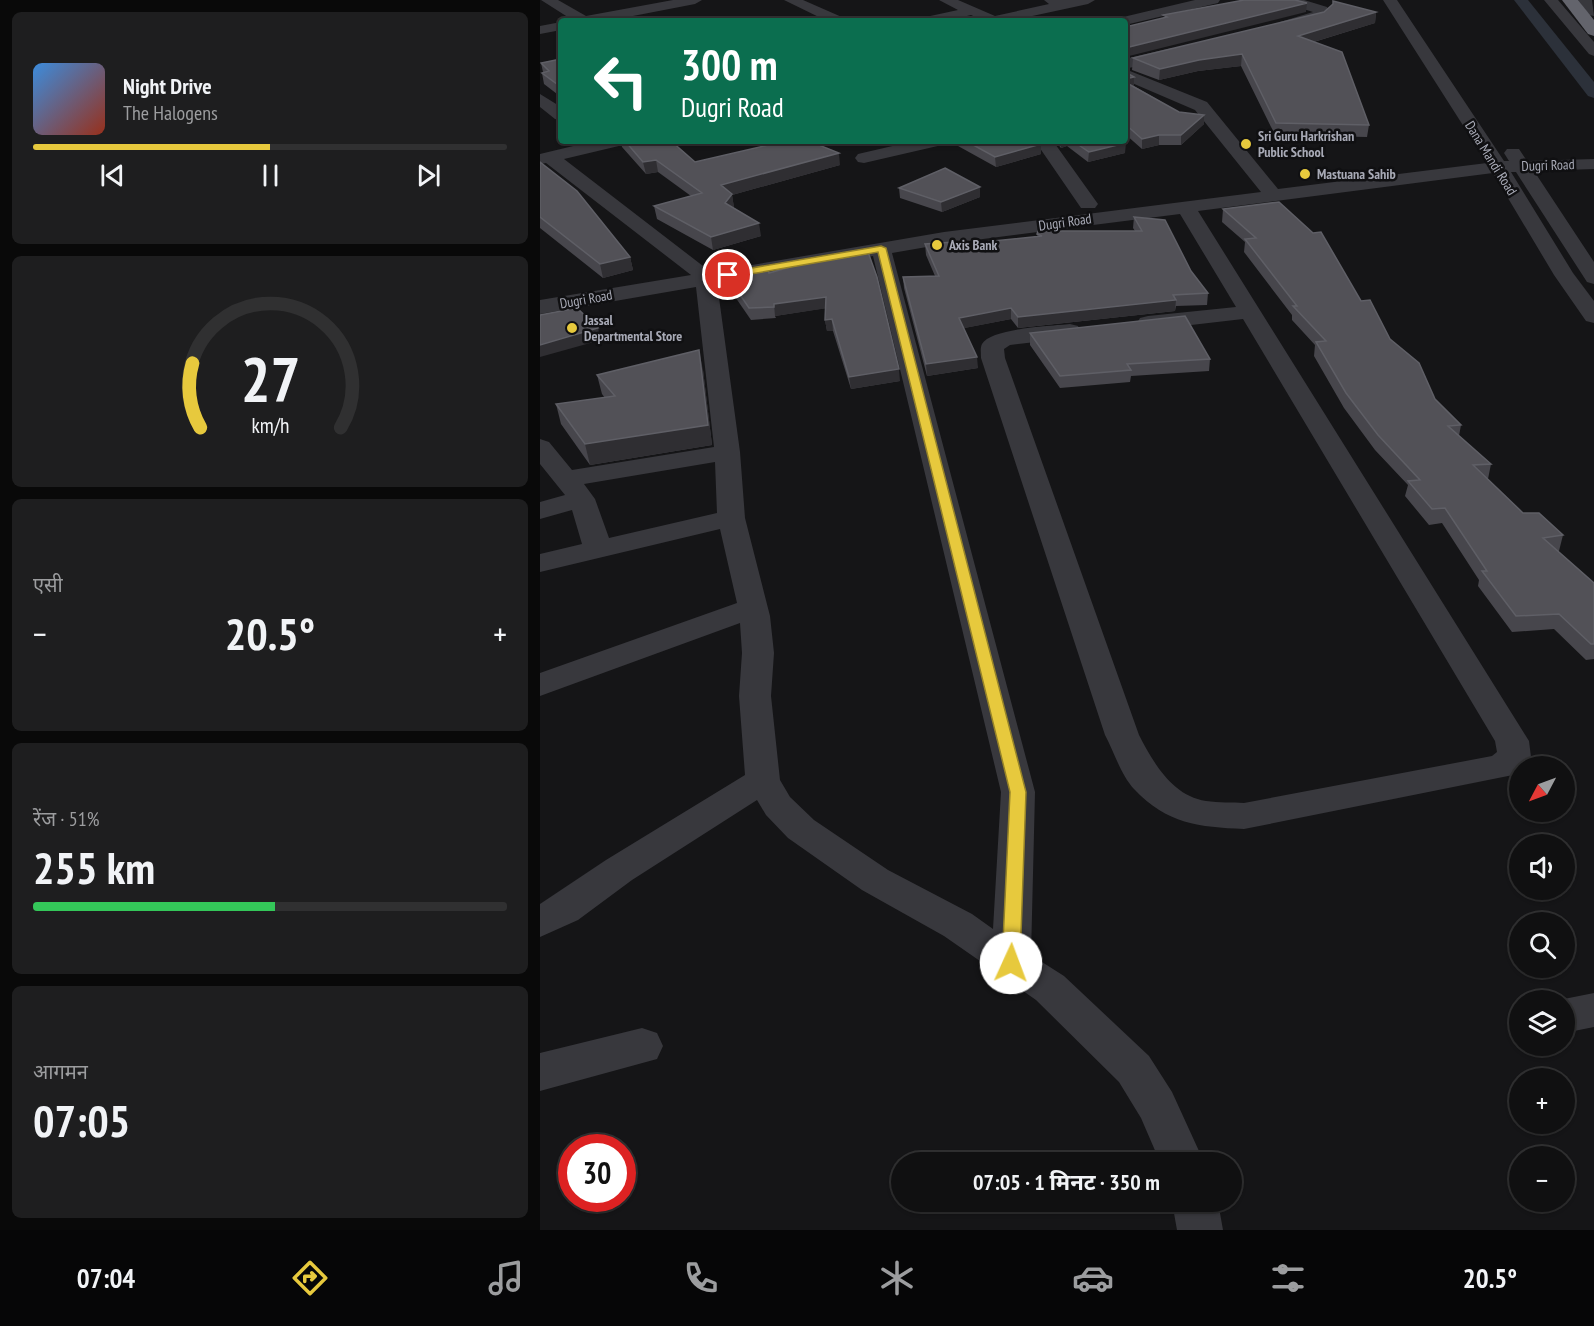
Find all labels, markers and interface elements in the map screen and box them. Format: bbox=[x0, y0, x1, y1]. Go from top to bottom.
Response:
text: 300 m bbox=[681, 37, 778, 92]
icon: left bbox=[582, 42, 660, 120]
text: Night Drive bbox=[123, 72, 212, 100]
text: Dugri Road bbox=[681, 90, 784, 124]
text: The Halogens bbox=[123, 100, 218, 126]
street label: Dana Mandi Road bbox=[1461, 117, 1521, 199]
place label: Sri Guru Harkrishan Public School bbox=[1258, 127, 1354, 161]
marker: Sri Guru Harkrishan Public School bbox=[1239, 137, 1253, 151]
street label: Dugri Road bbox=[1521, 155, 1575, 175]
icon: previous bbox=[96, 159, 129, 192]
icon: pause bbox=[254, 159, 287, 192]
icon: next bbox=[412, 159, 445, 192]
place label: Mastuana Sahib bbox=[1317, 165, 1396, 183]
marker: Mastuana Sahib bbox=[1298, 167, 1312, 181]
street label: Dugri Road bbox=[1037, 209, 1093, 235]
place label: Axis Bank bbox=[948, 236, 998, 254]
marker: Axis Bank bbox=[930, 238, 944, 252]
pin bbox=[702, 249, 753, 300]
icon: arrive bbox=[711, 258, 744, 291]
street label: Dugri Road bbox=[558, 286, 614, 312]
place label: Jassal Departmental Store bbox=[583, 311, 682, 345]
marker: Jassal Departmental Store bbox=[565, 321, 579, 335]
text: 27 bbox=[240, 339, 300, 420]
text: km/h bbox=[251, 412, 289, 440]
text: एसी bbox=[33, 572, 63, 598]
text: 20.5° bbox=[225, 604, 315, 662]
text: − bbox=[33, 612, 47, 655]
text: + bbox=[493, 612, 507, 655]
north arrow bbox=[1509, 756, 1575, 822]
map controls bbox=[1509, 756, 1575, 1212]
text: रेंज · 51% bbox=[33, 806, 100, 832]
button: sound bbox=[1509, 834, 1575, 900]
text: 255 km bbox=[33, 838, 155, 896]
button: search bbox=[1509, 912, 1575, 978]
position arrow bbox=[979, 931, 1043, 995]
button: layers bbox=[1509, 990, 1575, 1056]
text: आगमन bbox=[33, 1059, 88, 1085]
button: + bbox=[1509, 1068, 1575, 1134]
text: 07:05 bbox=[33, 1091, 130, 1149]
speed limit sign: 30 bbox=[558, 1134, 636, 1212]
button: − bbox=[1509, 1146, 1575, 1212]
text: 07:05 · 1 मिनट · 350 m bbox=[973, 1168, 1160, 1196]
icon: directions bbox=[289, 1257, 331, 1299]
icon: music bbox=[485, 1257, 527, 1299]
icon: phone bbox=[680, 1257, 722, 1299]
icon: climate bbox=[876, 1257, 918, 1299]
icon: car bbox=[1072, 1257, 1114, 1299]
icon: filters bbox=[1267, 1257, 1309, 1299]
text: 07:04 bbox=[77, 1261, 135, 1295]
text: 20.5° bbox=[1463, 1261, 1517, 1295]

